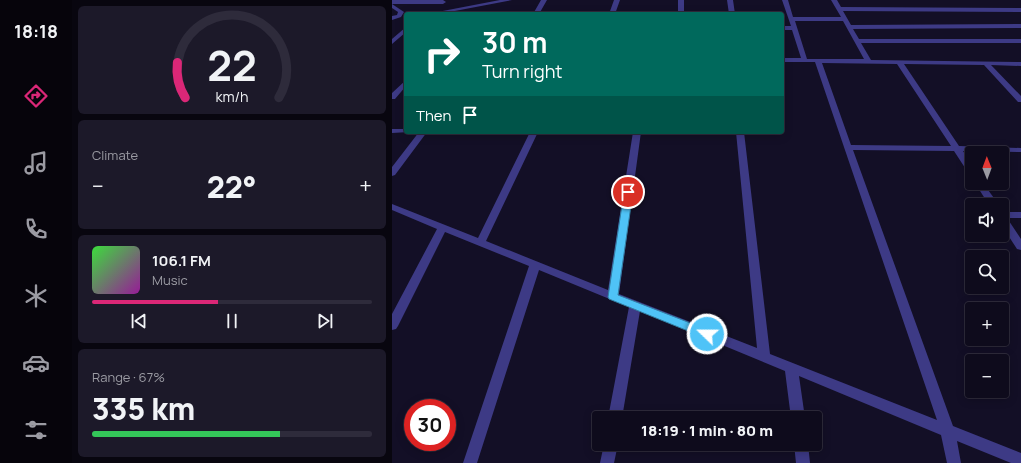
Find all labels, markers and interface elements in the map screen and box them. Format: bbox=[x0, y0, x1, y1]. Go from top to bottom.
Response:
text: 18:18 bbox=[14, 19, 58, 43]
text: 30 m bbox=[482, 23, 547, 61]
icon: right bbox=[416, 28, 468, 80]
text: 22 bbox=[207, 37, 257, 93]
text: Turn right bbox=[482, 59, 563, 83]
icon: directions bbox=[22, 82, 50, 110]
text: km/h bbox=[215, 87, 249, 106]
icon: arrive bbox=[459, 104, 481, 126]
text: Then bbox=[416, 105, 451, 126]
text: Climate bbox=[92, 146, 138, 164]
north arrow bbox=[965, 146, 1009, 190]
map controls bbox=[965, 146, 1009, 398]
icon: music bbox=[22, 149, 50, 177]
text: 22° bbox=[207, 166, 256, 207]
text: − bbox=[92, 171, 104, 201]
text: + bbox=[359, 171, 372, 201]
pin bbox=[611, 175, 645, 209]
icon: arrive bbox=[617, 181, 639, 203]
button: sound bbox=[965, 198, 1009, 242]
icon: phone bbox=[22, 215, 50, 243]
text: 106.1 FM bbox=[152, 250, 211, 271]
button: search bbox=[965, 250, 1009, 294]
text: Music bbox=[152, 271, 188, 289]
icon: climate bbox=[22, 282, 50, 310]
button: + bbox=[965, 302, 1009, 346]
icon: previous bbox=[128, 310, 150, 332]
icon: pause bbox=[221, 310, 243, 332]
icon: next bbox=[314, 310, 336, 332]
position arrow bbox=[686, 313, 728, 355]
icon: car bbox=[22, 349, 50, 377]
button: − bbox=[965, 354, 1009, 398]
text: Range · 67% bbox=[92, 368, 165, 386]
text: 335 km bbox=[92, 388, 195, 429]
speed limit sign: 30 bbox=[404, 399, 456, 451]
icon: filters bbox=[22, 416, 50, 444]
text: 18:19 · 1 min · 80 m bbox=[641, 420, 773, 441]

